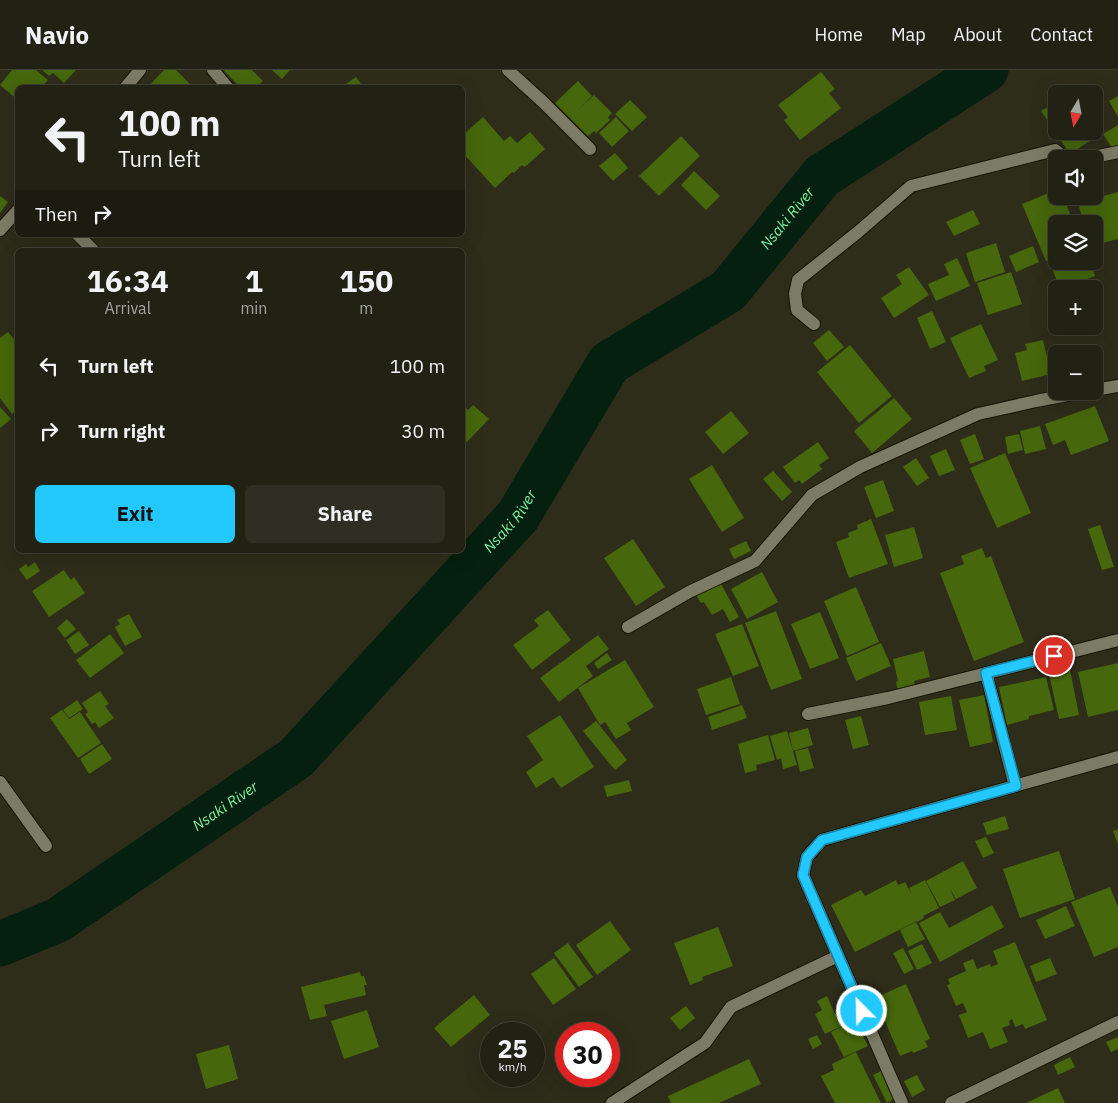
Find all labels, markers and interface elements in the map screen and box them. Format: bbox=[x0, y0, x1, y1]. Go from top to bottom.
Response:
text: Navio bbox=[25, 19, 89, 51]
text: Home bbox=[815, 23, 863, 46]
text: Map bbox=[891, 23, 926, 46]
text: About bbox=[954, 23, 1002, 46]
text: Contact bbox=[1030, 23, 1093, 46]
north arrow bbox=[1048, 85, 1102, 140]
map controls bbox=[1048, 85, 1103, 400]
text: 100 m bbox=[118, 100, 221, 146]
icon: left bbox=[35, 105, 100, 170]
text: Turn left bbox=[118, 144, 201, 173]
button: sound bbox=[1048, 150, 1103, 205]
water label: Nsaki River bbox=[756, 183, 818, 253]
icon: right bbox=[88, 200, 116, 228]
text: Then bbox=[35, 202, 78, 226]
button: layers bbox=[1048, 215, 1103, 270]
text: 16:34 bbox=[87, 261, 169, 300]
text: 1 bbox=[245, 261, 263, 300]
text: 150 bbox=[339, 261, 393, 300]
button: + bbox=[1048, 280, 1103, 335]
text: Arrival bbox=[104, 298, 151, 318]
text: min bbox=[240, 298, 267, 318]
text: m bbox=[359, 298, 373, 318]
button: − bbox=[1048, 345, 1103, 400]
icon: left bbox=[35, 352, 63, 380]
text: Turn left bbox=[78, 354, 154, 378]
text: 100 m bbox=[390, 354, 445, 378]
icon: right bbox=[35, 417, 63, 445]
text: Turn right bbox=[78, 419, 165, 443]
text: 30 m bbox=[401, 419, 445, 443]
button: Exit bbox=[35, 485, 235, 543]
button: Share bbox=[245, 485, 445, 543]
water label: Nsaki River bbox=[479, 486, 541, 556]
pin bbox=[1033, 635, 1075, 677]
icon: arrive bbox=[1040, 642, 1068, 670]
water label: Nsaki River bbox=[189, 777, 262, 835]
position arrow bbox=[835, 984, 887, 1036]
speed limit sign: 30 bbox=[555, 1022, 620, 1087]
text: 25 bbox=[497, 1032, 528, 1065]
text: km/h bbox=[498, 1059, 527, 1074]

